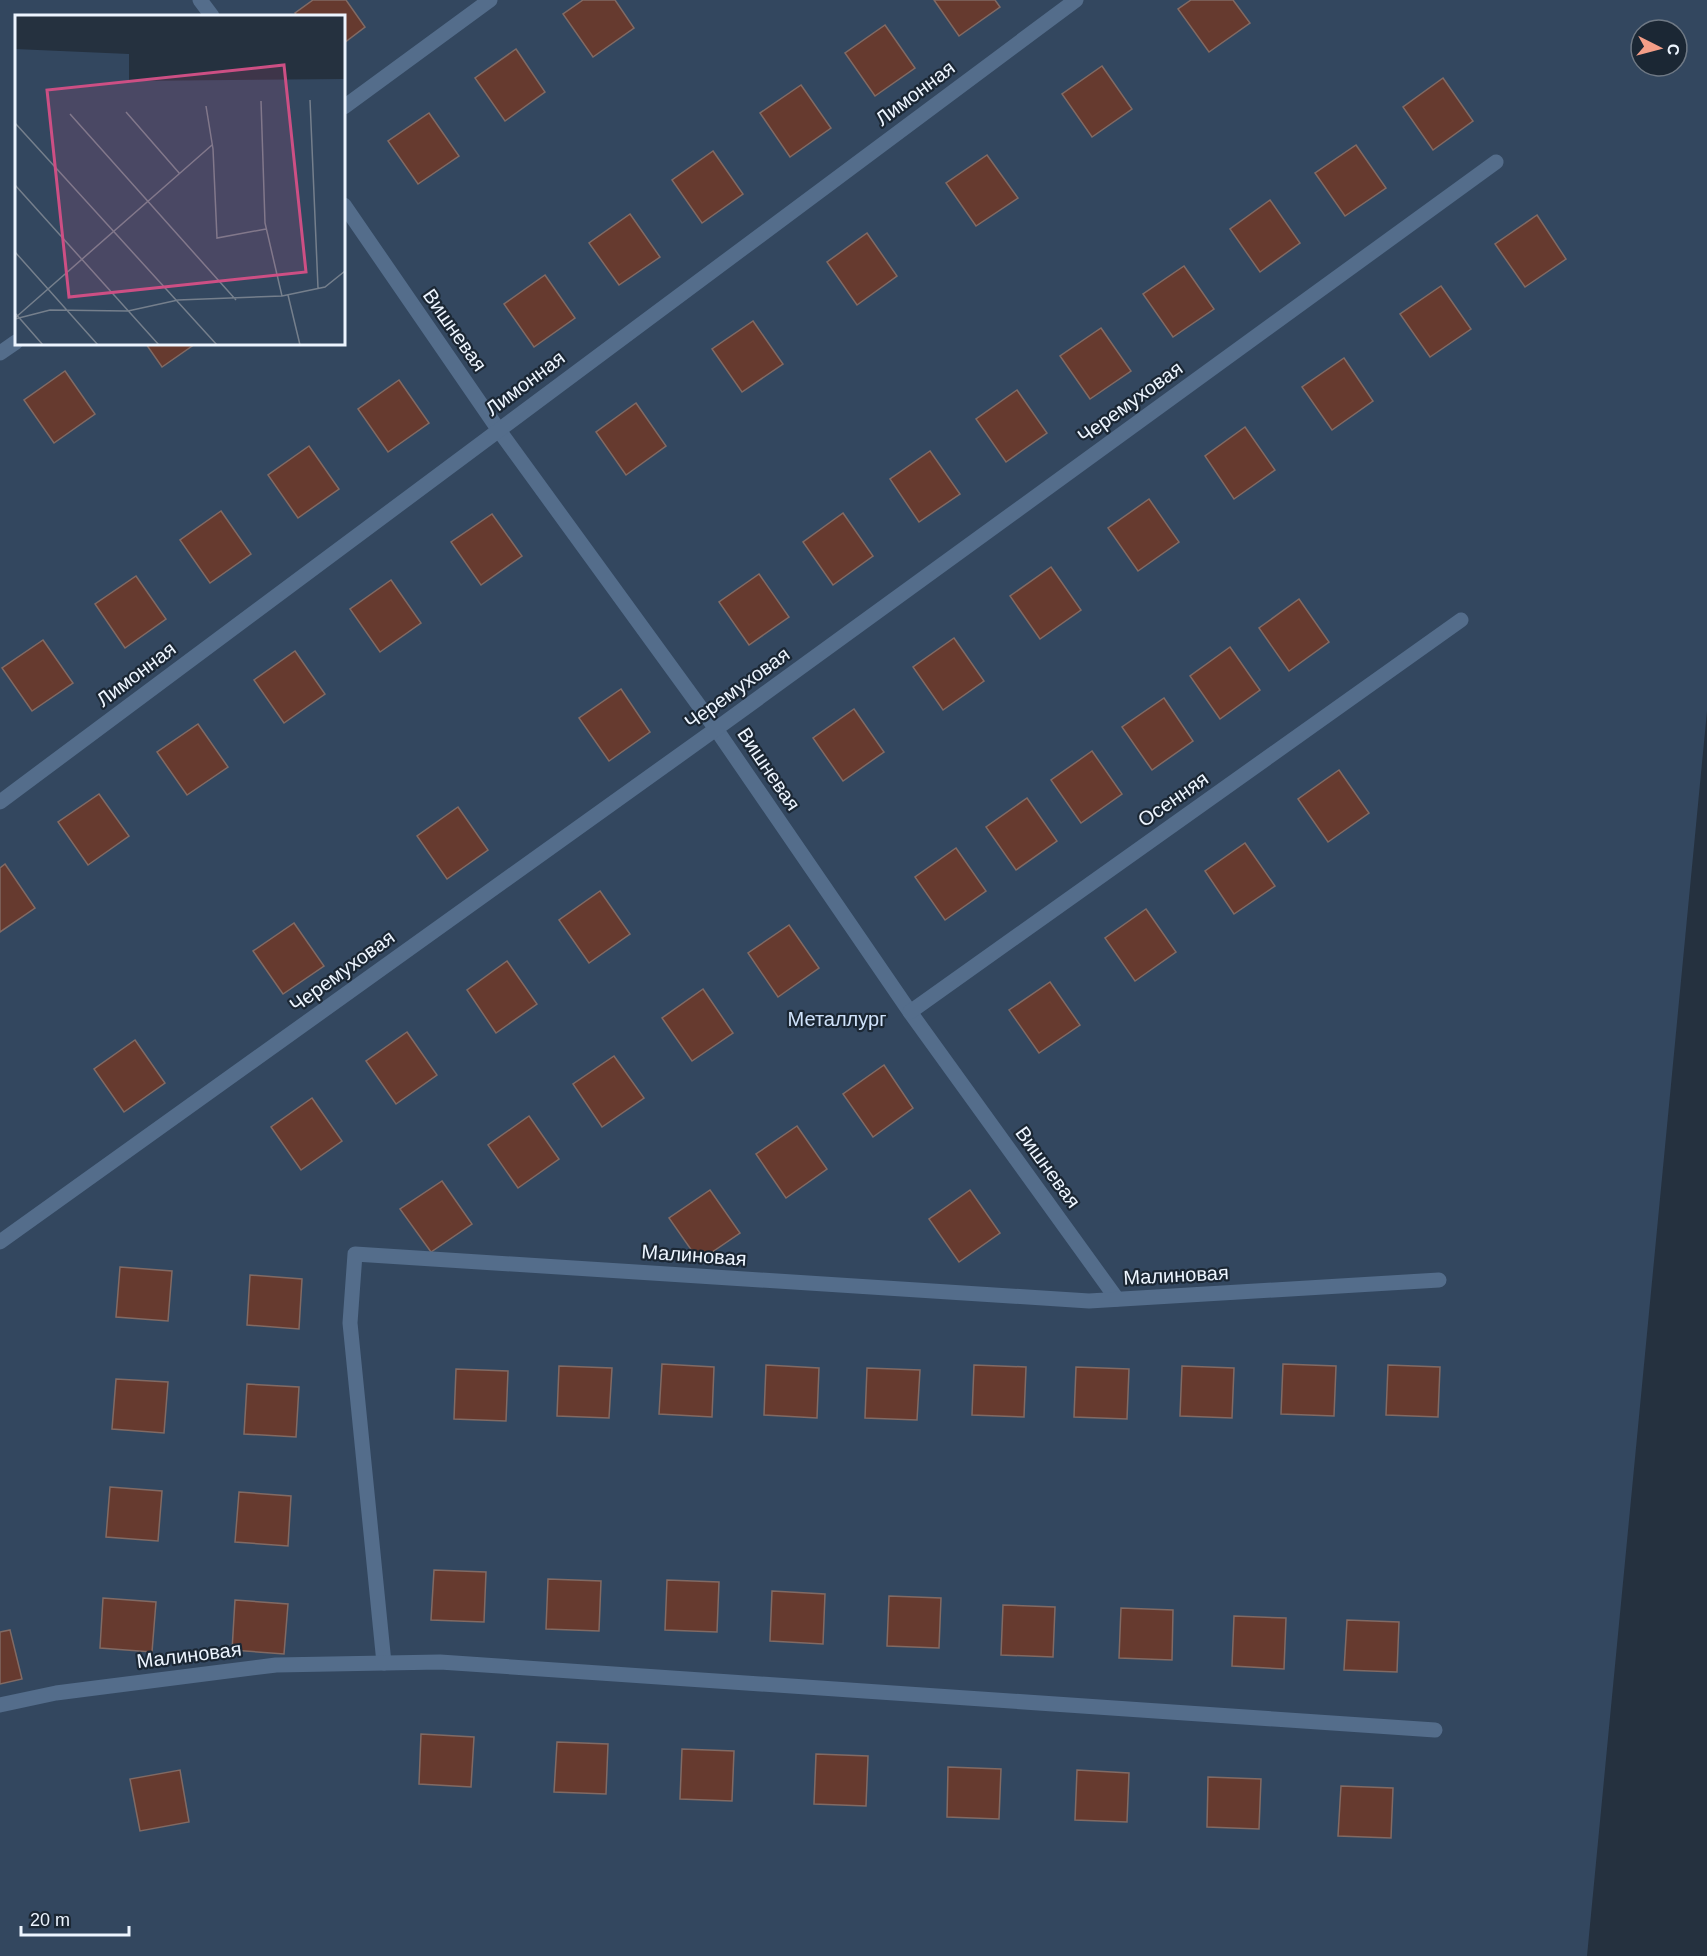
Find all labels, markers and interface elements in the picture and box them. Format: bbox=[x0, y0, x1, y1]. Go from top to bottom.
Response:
inset map bbox=[15, 15, 345, 345]
north arrow bbox=[1629, 18, 1689, 78]
text: С bbox=[1664, 43, 1682, 57]
street label: Лимонная bbox=[871, 56, 959, 130]
street label: Вишневая bbox=[419, 285, 491, 375]
street label: Лимонная bbox=[481, 346, 569, 420]
street label: Черемуховая bbox=[1073, 357, 1187, 447]
street label: Лимонная bbox=[92, 637, 180, 711]
street label: Черемуховая bbox=[680, 643, 794, 733]
street label: Вишневая bbox=[733, 723, 805, 815]
street label: Осенняя bbox=[1134, 767, 1212, 831]
street label: Черемуховая bbox=[285, 926, 399, 1016]
park label: Металлург bbox=[788, 1008, 886, 1030]
street label: Вишневая bbox=[1011, 1122, 1085, 1212]
street label: Малиновая bbox=[641, 1240, 747, 1270]
street label: Малиновая bbox=[1123, 1261, 1229, 1289]
street label: Малиновая bbox=[135, 1638, 243, 1672]
scale bar bbox=[21, 1899, 129, 1937]
text: 20 m bbox=[30, 1910, 70, 1930]

